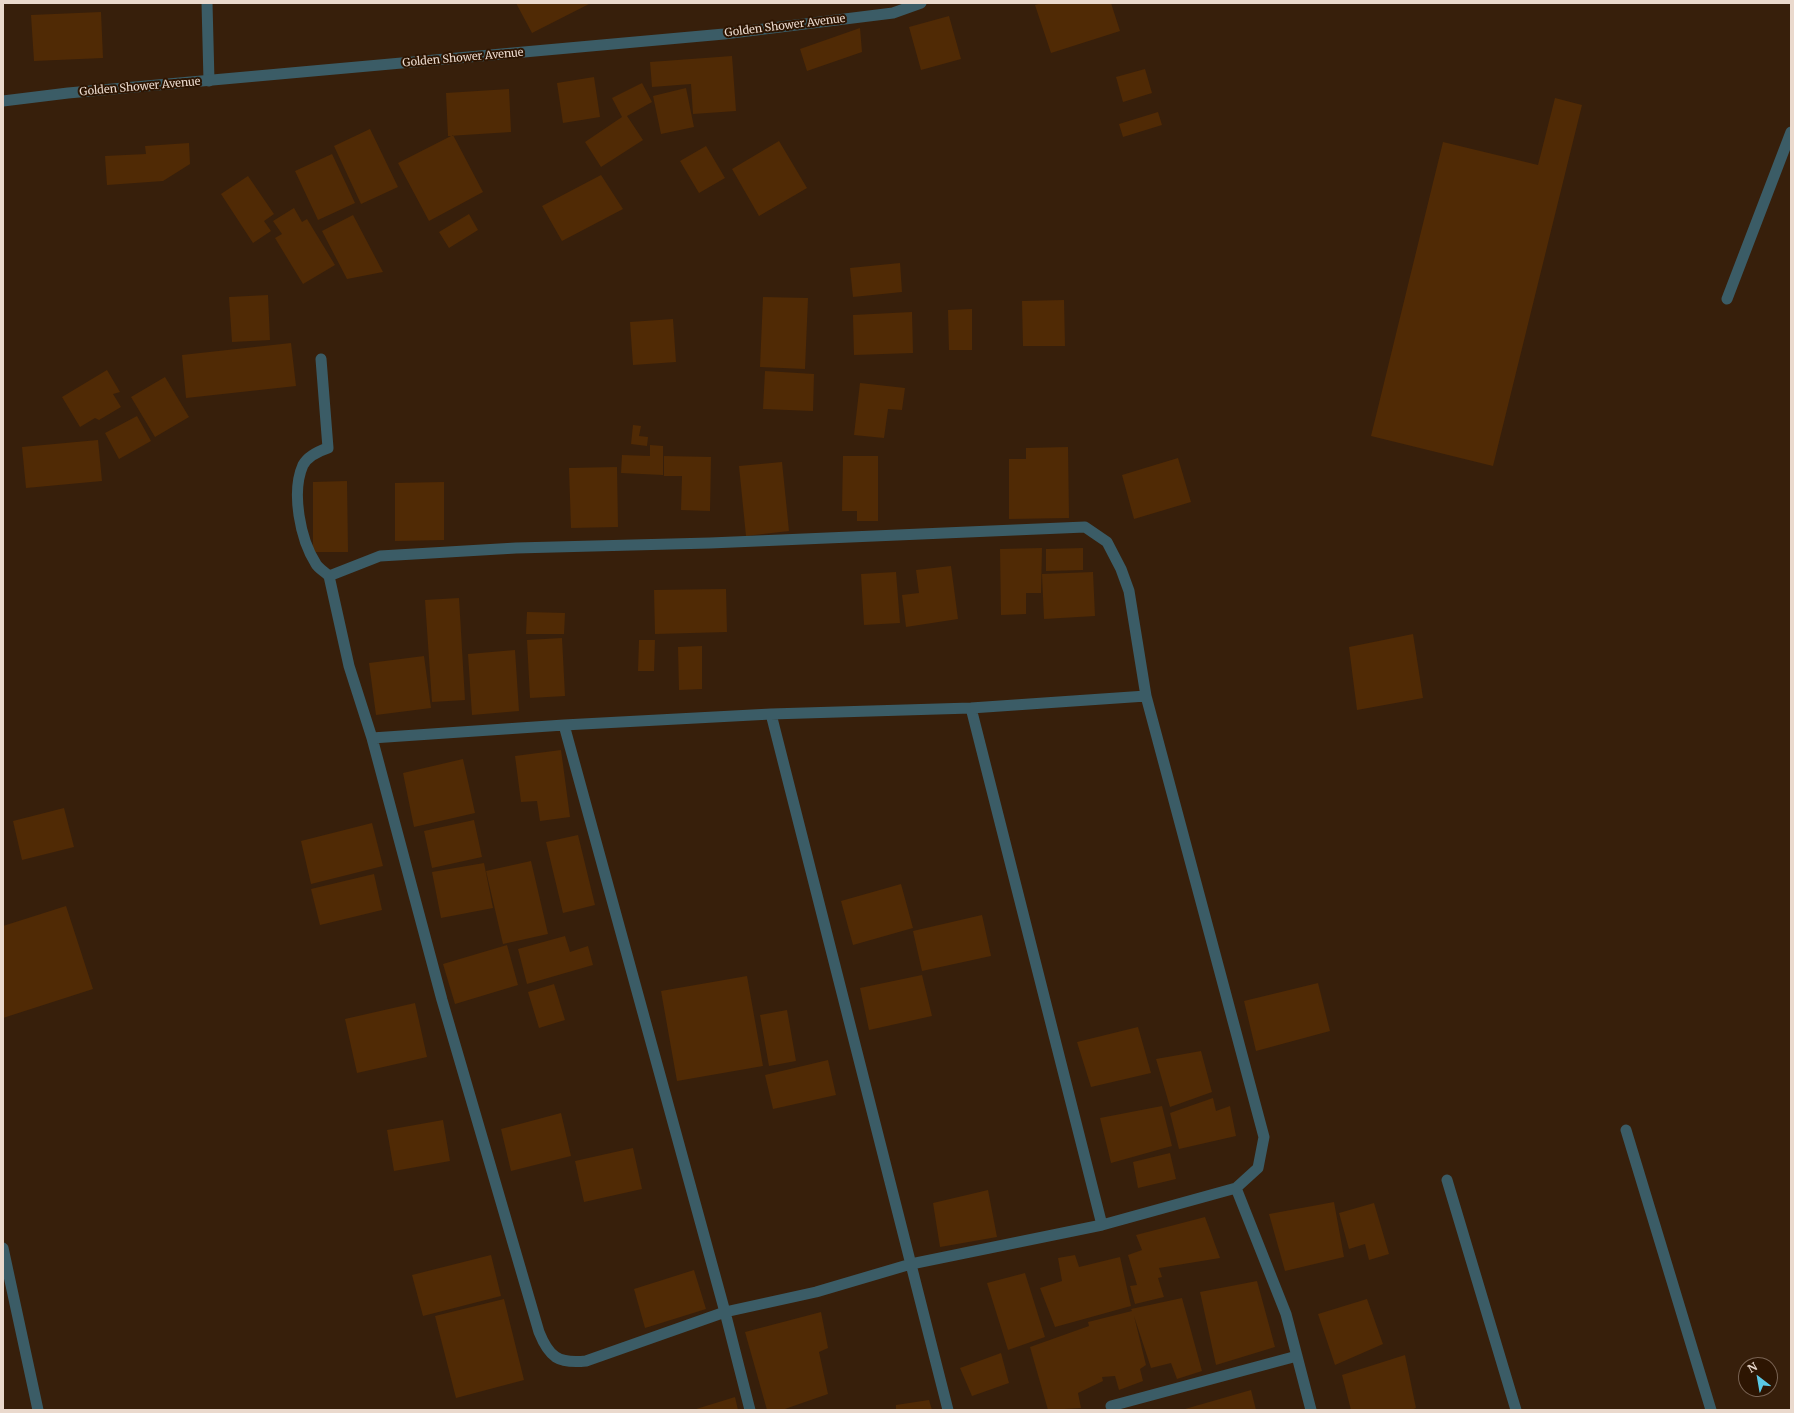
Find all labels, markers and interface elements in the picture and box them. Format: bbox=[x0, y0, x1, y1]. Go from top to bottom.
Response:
street label: Golden Shower Avenue bbox=[724, 12, 846, 40]
street label: Golden Shower Avenue bbox=[402, 46, 524, 70]
street label: Golden Shower Avenue bbox=[79, 75, 201, 99]
north arrow bbox=[1738, 1357, 1778, 1397]
text: N bbox=[1745, 1359, 1760, 1376]

